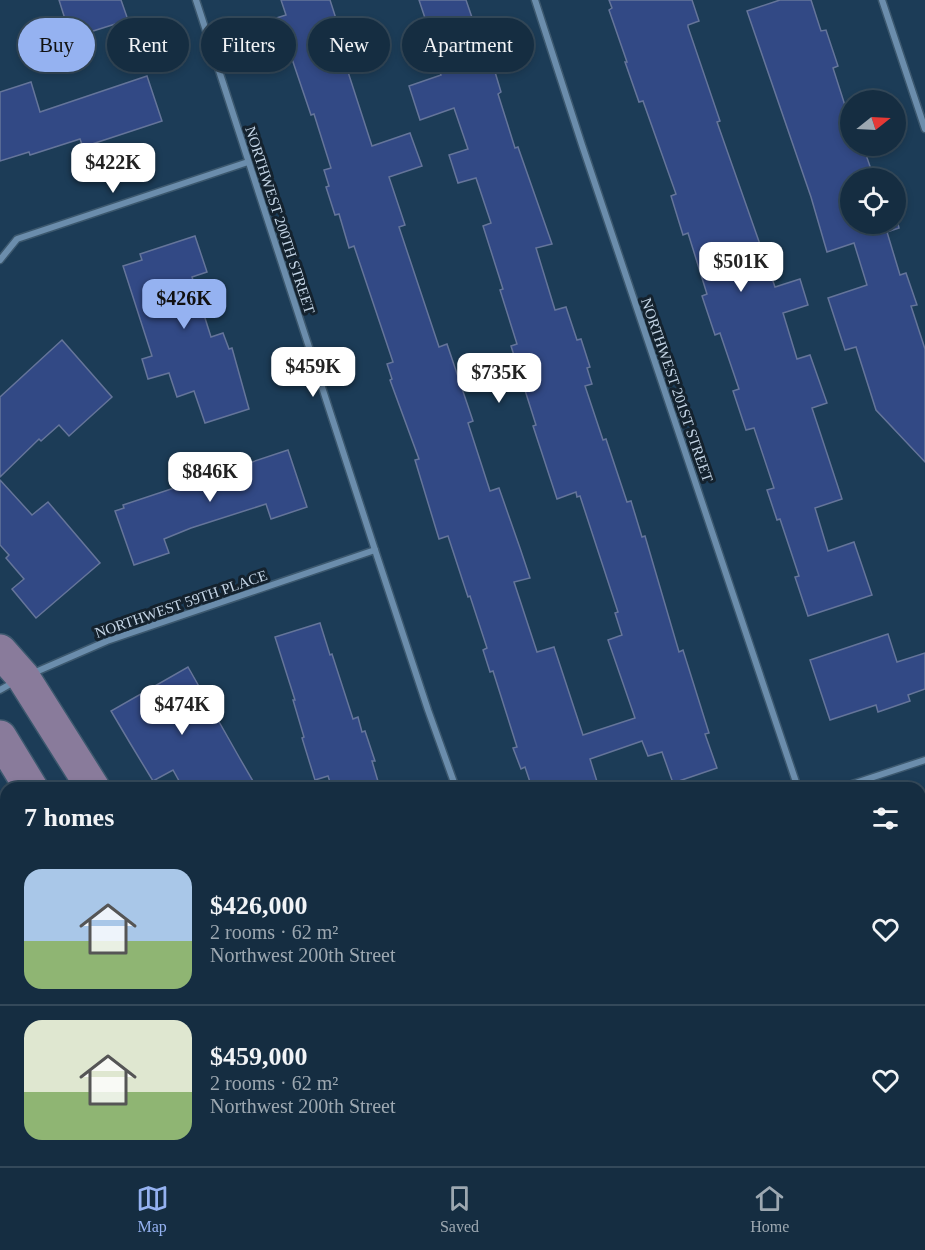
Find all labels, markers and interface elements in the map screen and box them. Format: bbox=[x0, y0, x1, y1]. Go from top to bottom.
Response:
chip: Buy bbox=[18, 18, 95, 72]
chip: Rent bbox=[107, 18, 189, 72]
chip: Filters bbox=[201, 18, 296, 72]
chip: New bbox=[308, 18, 390, 72]
chip: Apartment bbox=[402, 18, 534, 72]
north arrow bbox=[840, 90, 906, 156]
map controls bbox=[840, 90, 906, 234]
street label: NORTHWEST 200TH STREET bbox=[242, 124, 318, 316]
pin: $422K bbox=[71, 143, 155, 194]
text: $422K bbox=[85, 151, 141, 173]
button: locate bbox=[840, 168, 906, 234]
pin: $501K bbox=[699, 242, 783, 293]
text: $501K bbox=[713, 250, 769, 272]
pin: $426K bbox=[142, 279, 226, 330]
text: $426K bbox=[156, 287, 212, 309]
street label: NORTHWEST 201ST STREET bbox=[638, 296, 716, 484]
pin: $459K bbox=[271, 347, 355, 398]
pin: $735K bbox=[457, 353, 541, 404]
text: $459K bbox=[285, 355, 341, 377]
text: $735K bbox=[471, 361, 527, 383]
pin: $846K bbox=[168, 452, 252, 503]
text: $846K bbox=[182, 460, 238, 482]
street label: NORTHWEST 59TH PLACE bbox=[93, 567, 269, 641]
pin: $474K bbox=[140, 685, 224, 736]
text: $474K bbox=[154, 693, 210, 715]
icon: filters bbox=[869, 802, 902, 835]
text: 7 homes bbox=[24, 803, 114, 832]
text: $426,000 bbox=[210, 891, 308, 920]
icon: home bbox=[72, 893, 144, 965]
icon: heart bbox=[869, 913, 902, 946]
text: 2 rooms · 62 m² bbox=[210, 921, 338, 943]
text: Northwest 200th Street bbox=[210, 944, 396, 966]
text: $459,000 bbox=[210, 1042, 308, 1071]
icon: home bbox=[72, 1044, 144, 1116]
icon: heart bbox=[869, 1064, 902, 1097]
text: 2 rooms · 62 m² bbox=[210, 1072, 338, 1094]
text: Northwest 200th Street bbox=[210, 1095, 396, 1117]
tab: Map bbox=[136, 1182, 169, 1236]
tab: Saved bbox=[440, 1182, 479, 1236]
tab: Home bbox=[750, 1182, 789, 1236]

